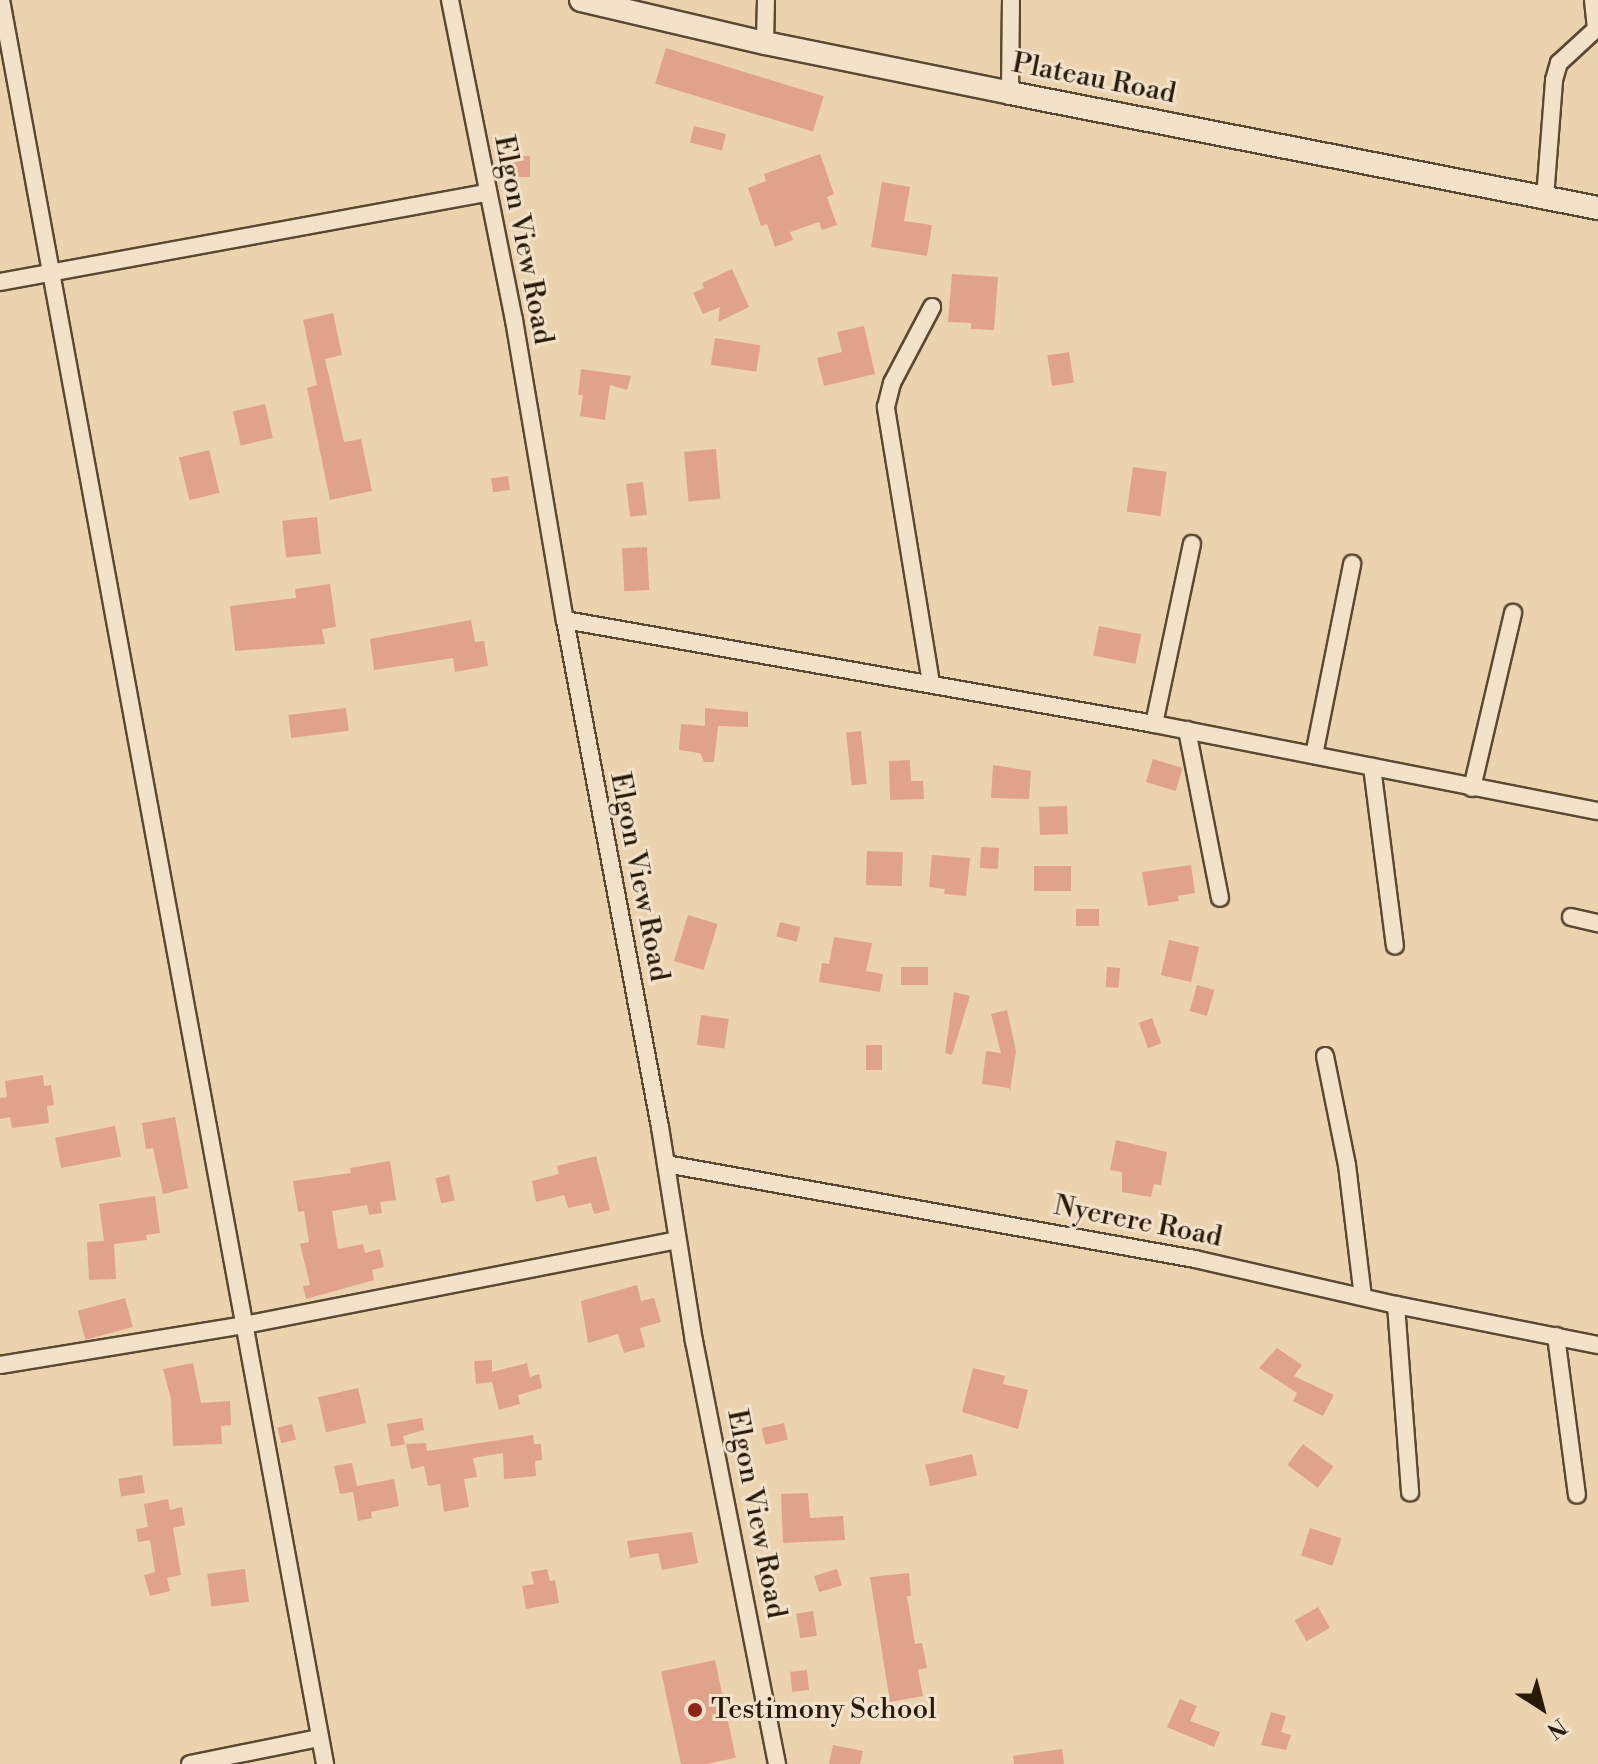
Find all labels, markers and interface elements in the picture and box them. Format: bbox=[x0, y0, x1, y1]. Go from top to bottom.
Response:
street label: Plateau Road bbox=[1009, 47, 1179, 111]
street label: Elgon View Road bbox=[486, 133, 560, 347]
street label: Elgon View Road bbox=[602, 770, 676, 984]
street label: Nyerere Road bbox=[1051, 1189, 1225, 1255]
street label: Elgon View Road bbox=[719, 1407, 793, 1621]
north arrow bbox=[1502, 1668, 1582, 1748]
place label: Testimony School bbox=[711, 1693, 936, 1727]
marker: Testimony School bbox=[686, 1701, 704, 1719]
text: N bbox=[1541, 1712, 1571, 1744]

